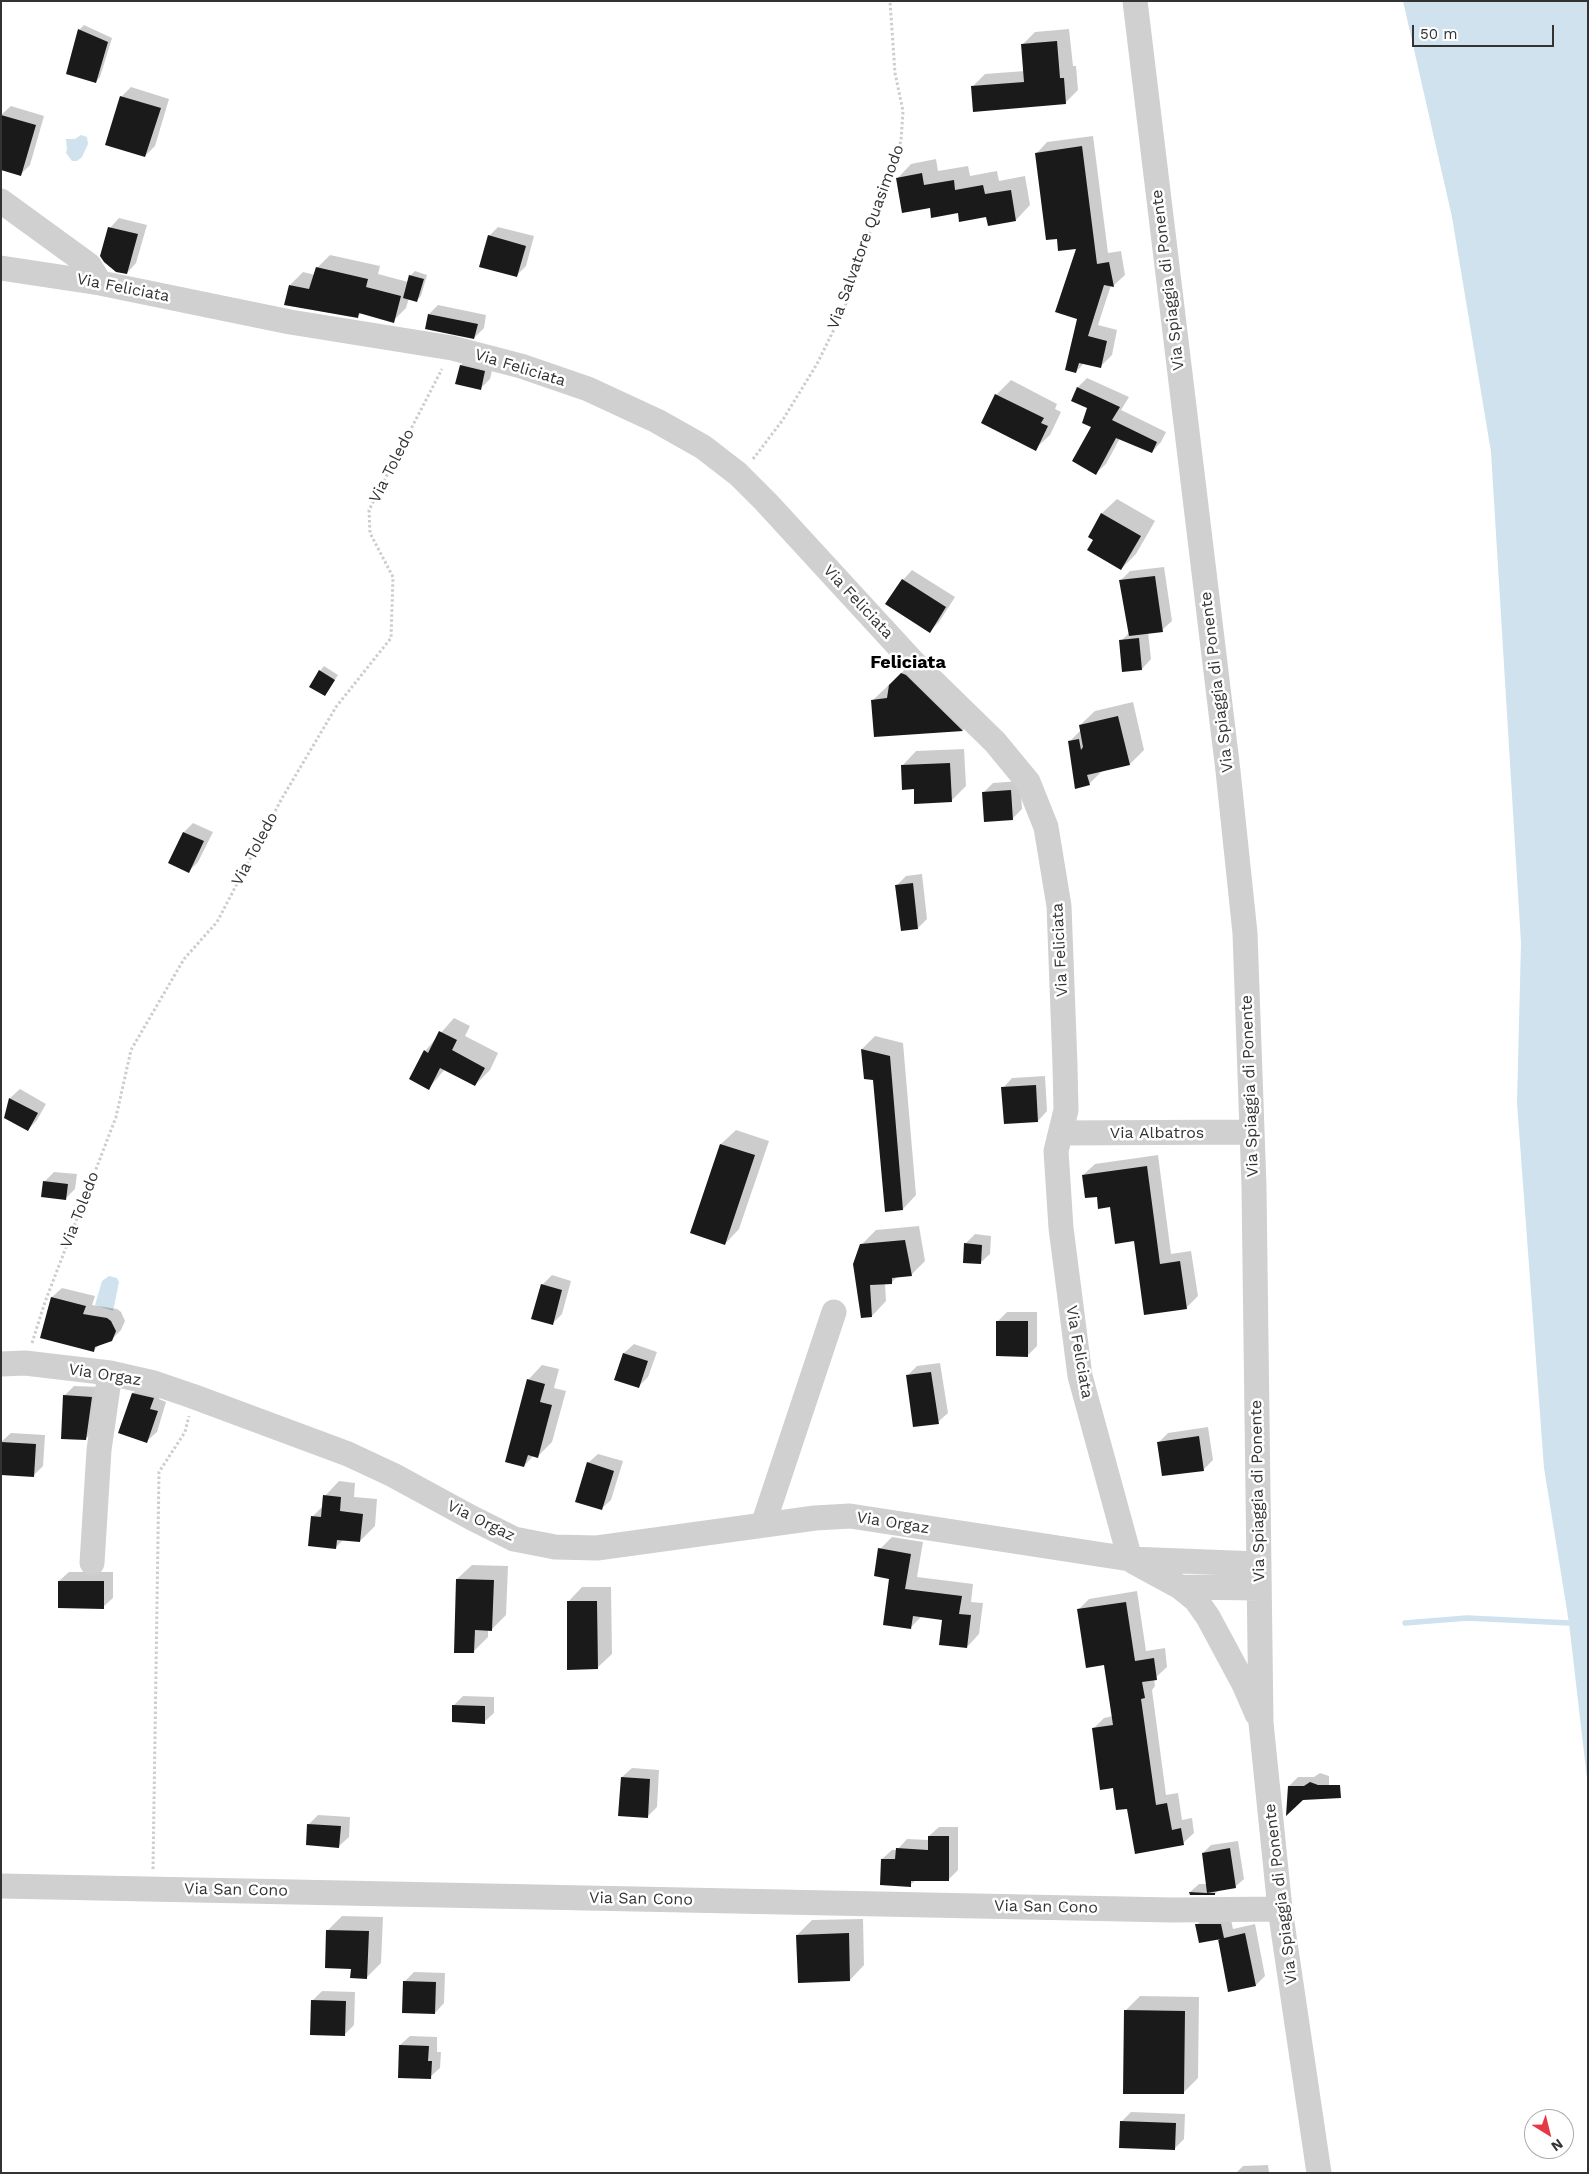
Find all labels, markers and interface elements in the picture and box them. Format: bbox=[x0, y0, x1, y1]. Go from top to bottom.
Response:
scale bar bbox=[1414, 15, 1556, 47]
text: 50 m bbox=[1420, 25, 1457, 43]
street label: Via Salvatore Quasimodo bbox=[824, 142, 908, 332]
street label: Via Spiaggia di Ponente bbox=[1147, 188, 1189, 372]
street label: Via Feliciata bbox=[75, 270, 171, 306]
street label: Via Feliciata bbox=[472, 345, 568, 391]
street label: Via Toledo bbox=[365, 426, 419, 506]
street label: Via Feliciata bbox=[819, 561, 897, 643]
street label: Via Spiaggia di Ponente bbox=[1196, 590, 1238, 774]
district label: Feliciata bbox=[870, 652, 946, 674]
street label: Via Toledo bbox=[228, 809, 282, 889]
street label: Via Feliciata bbox=[1048, 903, 1072, 997]
street label: Via Spiaggia di Ponente bbox=[1237, 995, 1263, 1177]
street label: Via Albatros bbox=[1110, 1123, 1204, 1143]
street label: Via Toledo bbox=[57, 1169, 103, 1251]
street label: Via Feliciata bbox=[1061, 1304, 1097, 1400]
street label: Via Orgaz bbox=[67, 1360, 143, 1390]
street label: Via Spiaggia di Ponente bbox=[1247, 1400, 1269, 1582]
street label: Via Orgaz bbox=[444, 1496, 518, 1546]
street label: Via Orgaz bbox=[855, 1508, 931, 1538]
street label: Via Spiaggia di Ponente bbox=[1260, 1802, 1302, 1986]
street label: Via San Cono bbox=[184, 1879, 288, 1901]
street label: Via San Cono bbox=[589, 1888, 693, 1910]
street label: Via San Cono bbox=[994, 1896, 1098, 1918]
north arrow bbox=[1524, 2109, 1574, 2159]
text: N bbox=[1548, 2136, 1566, 2155]

